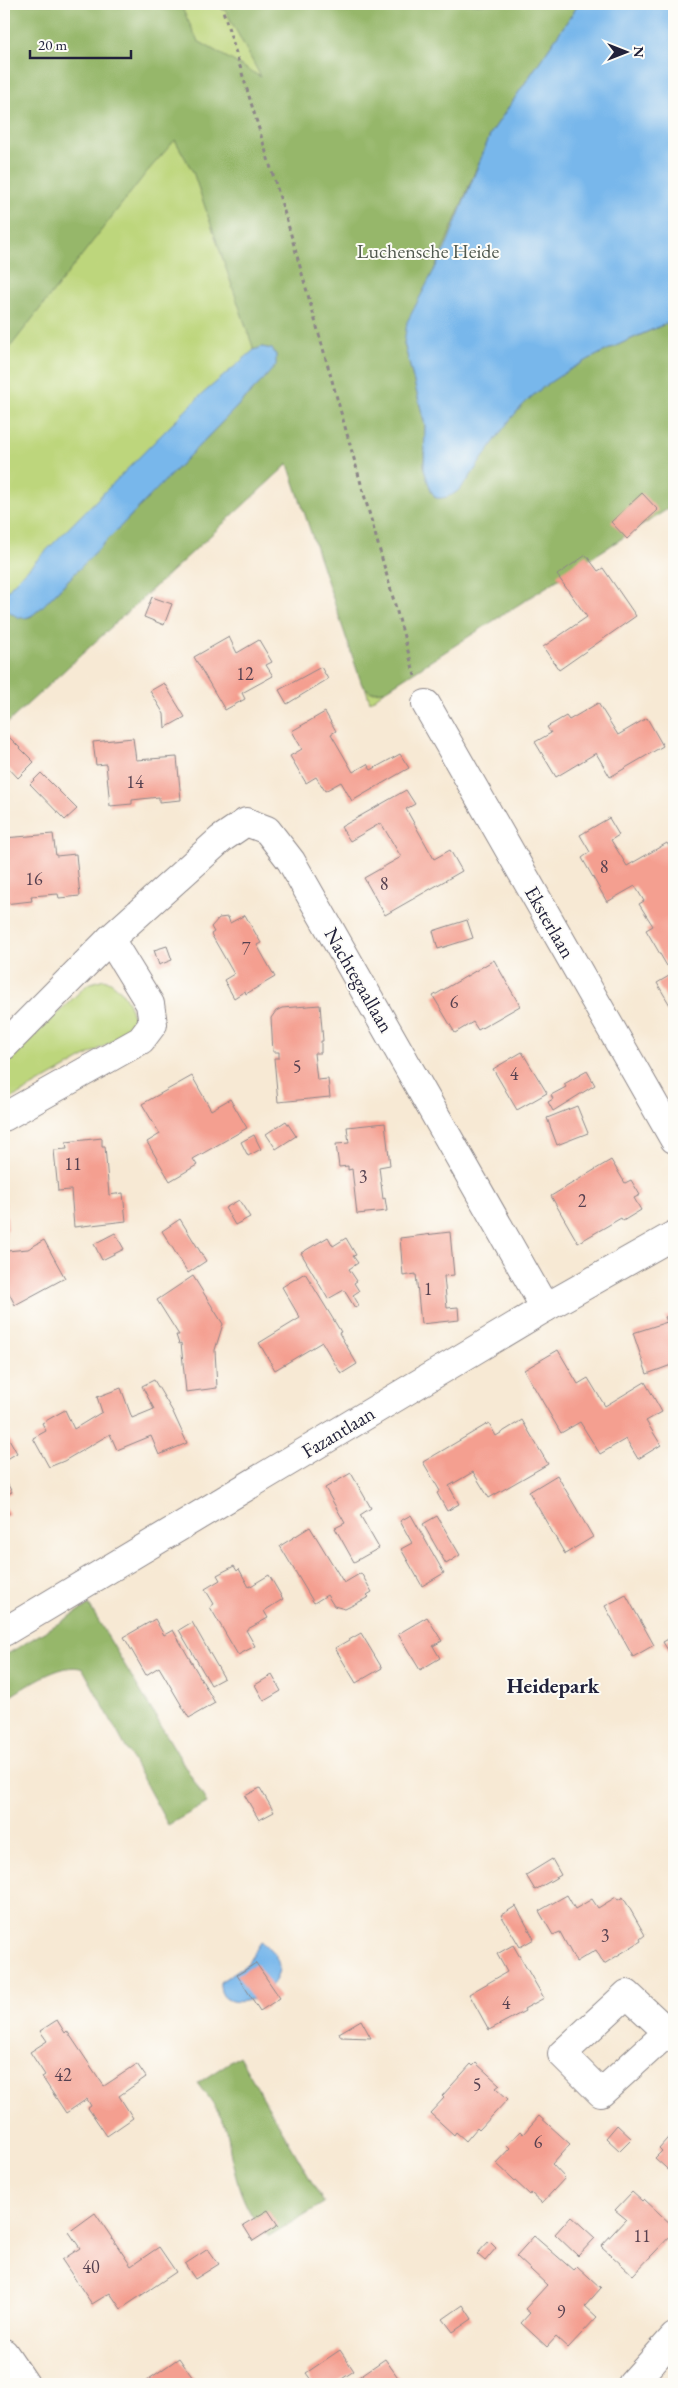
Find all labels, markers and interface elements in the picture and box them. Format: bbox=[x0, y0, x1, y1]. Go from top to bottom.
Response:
scale bar bbox=[30, 28, 131, 60]
north arrow bbox=[600, 28, 650, 78]
text: 20 m bbox=[38, 35, 67, 54]
text: N bbox=[630, 46, 648, 58]
park label: Luchensche Heide bbox=[357, 238, 499, 264]
house number: 12 bbox=[236, 662, 254, 685]
house number: 14 bbox=[126, 770, 144, 793]
house number: 8 bbox=[600, 855, 608, 878]
house number: 16 bbox=[25, 867, 43, 890]
house number: 8 bbox=[380, 872, 388, 895]
street label: Eksterlaan bbox=[519, 881, 581, 963]
street label: Nachtegaallaan bbox=[318, 923, 400, 1038]
house number: 7 bbox=[242, 937, 251, 960]
house number: 6 bbox=[450, 990, 459, 1013]
house number: 5 bbox=[293, 1055, 301, 1078]
house number: 4 bbox=[510, 1062, 519, 1085]
house number: 11 bbox=[64, 1152, 82, 1175]
house number: 3 bbox=[359, 1165, 367, 1188]
house number: 2 bbox=[578, 1189, 587, 1212]
house number: 1 bbox=[424, 1277, 432, 1300]
street label: Fazantlaan bbox=[297, 1400, 380, 1464]
district label: Heidepark bbox=[507, 1672, 600, 1699]
house number: 3 bbox=[601, 1924, 609, 1947]
house number: 4 bbox=[502, 1991, 511, 2014]
house number: 42 bbox=[54, 2063, 72, 2086]
house number: 5 bbox=[473, 2073, 481, 2096]
house number: 6 bbox=[534, 2130, 543, 2153]
house number: 11 bbox=[633, 2224, 651, 2247]
house number: 40 bbox=[82, 2255, 100, 2278]
house number: 9 bbox=[557, 2300, 566, 2323]

